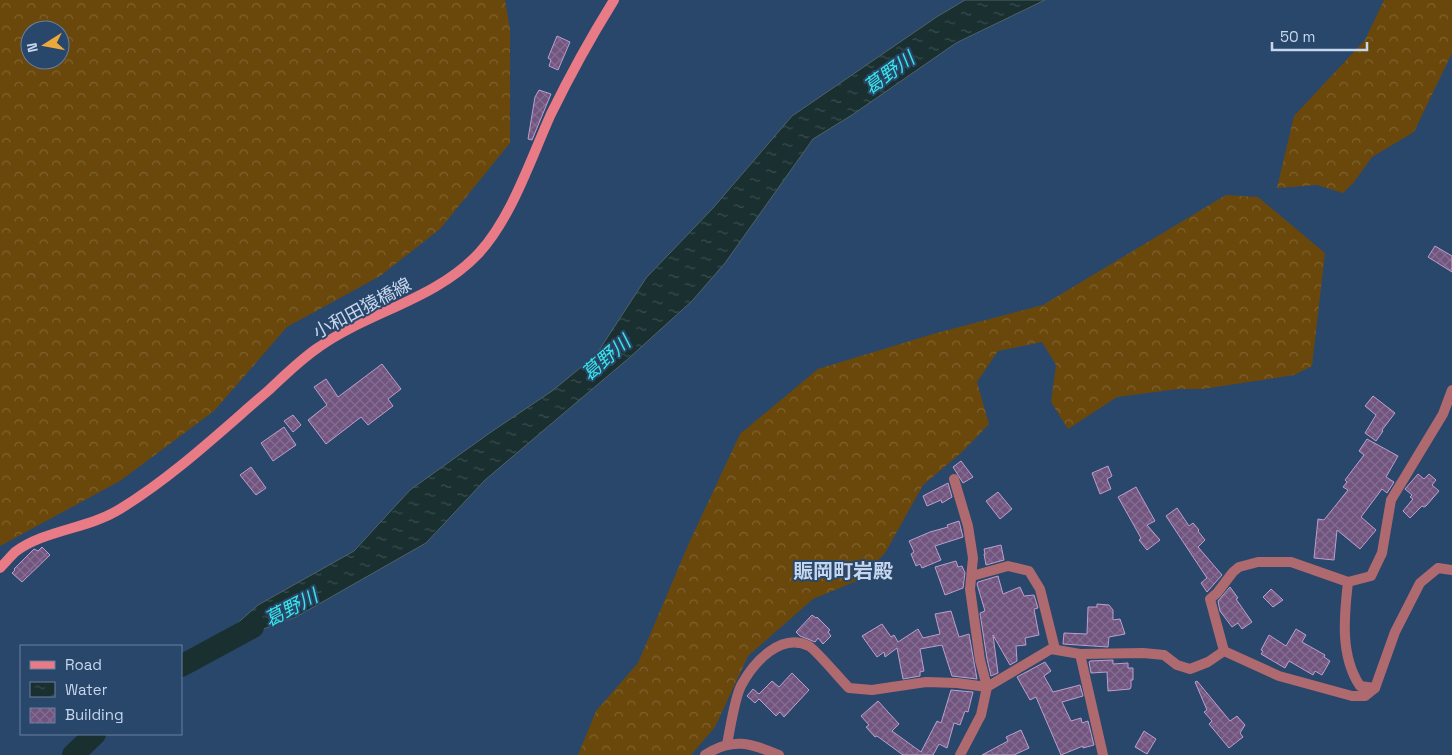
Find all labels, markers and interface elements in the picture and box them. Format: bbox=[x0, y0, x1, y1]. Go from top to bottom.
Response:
north arrow bbox=[20, 20, 70, 70]
scale bar bbox=[1272, 20, 1367, 52]
text: 50 m bbox=[1280, 27, 1315, 46]
text: N bbox=[23, 41, 42, 54]
water label: 葛野川 bbox=[859, 45, 921, 100]
street label: 小和田猿橋線 bbox=[309, 272, 415, 344]
water label: 葛野川 bbox=[576, 329, 637, 386]
district label: 賑岡町岩殿 bbox=[793, 558, 893, 584]
water label: 葛野川 bbox=[260, 583, 324, 632]
legend bbox=[20, 645, 182, 735]
text: Road bbox=[65, 655, 102, 674]
text: Water bbox=[65, 680, 108, 699]
text: Building bbox=[65, 705, 124, 724]

